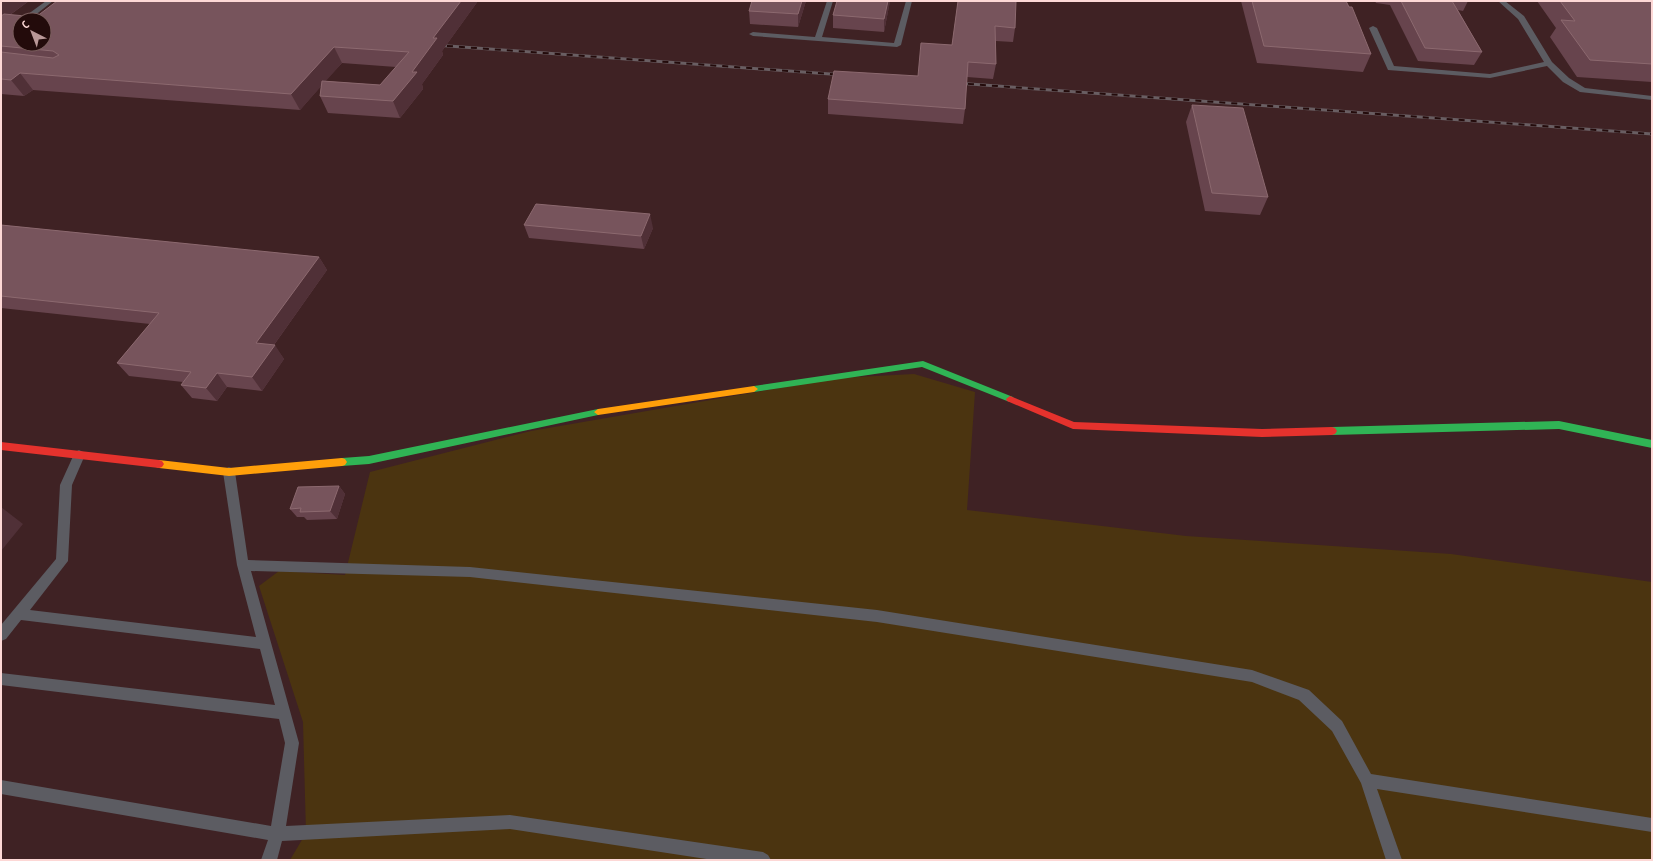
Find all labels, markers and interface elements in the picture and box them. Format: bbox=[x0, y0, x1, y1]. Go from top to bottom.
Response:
north arrow bbox=[12, 12, 52, 52]
text: С bbox=[19, 18, 32, 31]

